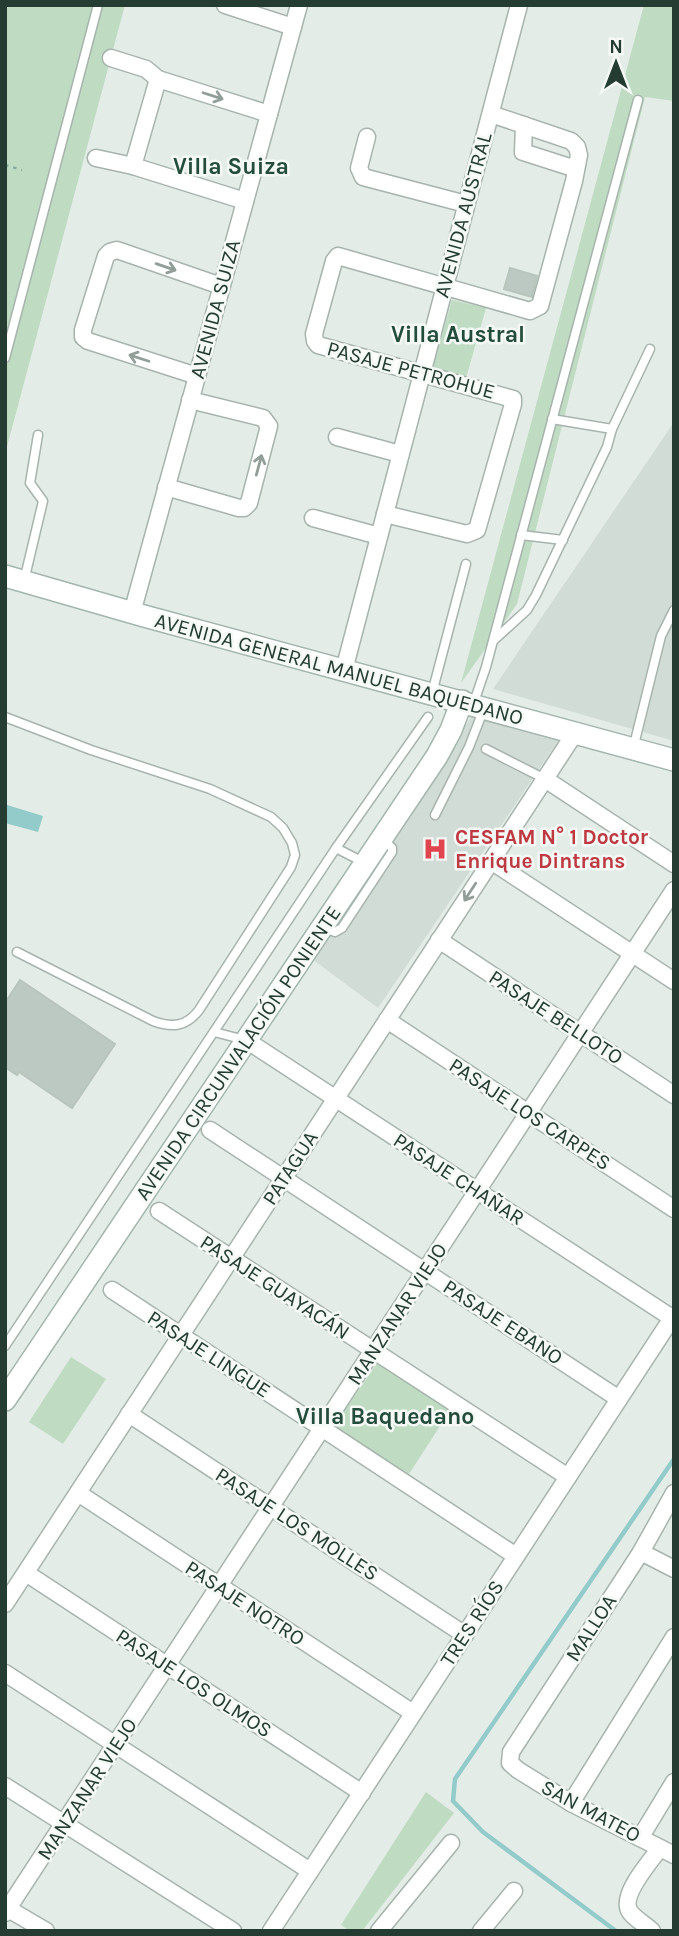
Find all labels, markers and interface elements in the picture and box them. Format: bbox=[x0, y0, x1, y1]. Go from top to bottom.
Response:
north arrow bbox=[581, 28, 651, 98]
text: N bbox=[609, 36, 623, 58]
one-way arrow bbox=[202, 91, 224, 104]
street label: AVENIDA AUSTRAL bbox=[429, 130, 497, 300]
district label: Villa Suiza bbox=[173, 153, 289, 180]
street label: AVENIDA SUIZA bbox=[185, 237, 245, 381]
one-way arrow bbox=[154, 262, 176, 274]
district label: Villa Austral bbox=[391, 321, 525, 348]
street label: PASAJE PETROHUE bbox=[324, 336, 498, 404]
one-way arrow bbox=[128, 350, 150, 363]
one-way arrow bbox=[253, 454, 266, 477]
street label: AVENIDA GENERAL MANUEL BAQUEDANO bbox=[152, 608, 526, 730]
place label: CESFAM N° 1 Doctor Enrique Dintrans bbox=[455, 825, 649, 874]
hospital icon: CESFAM N° 1 Doctor Enrique Dintrans bbox=[421, 835, 449, 863]
one-way arrow bbox=[463, 882, 477, 902]
street label: AVENIDA CIRCUNVALACIÓN PONIENTE bbox=[130, 901, 346, 1205]
street label: PASAJE BELLOTO bbox=[484, 965, 628, 1069]
street label: PASAJE LOS CARPES bbox=[445, 1053, 615, 1175]
street label: PATAGUA bbox=[257, 1127, 323, 1209]
street label: PASAJE CHAÑAR bbox=[389, 1128, 529, 1230]
street label: PASAJE GUAYACÁN bbox=[196, 1230, 354, 1344]
street label: MANZANAR VIEJO bbox=[342, 1238, 452, 1390]
street label: PASAJE EBANO bbox=[439, 1274, 567, 1370]
street label: PASAJE LINGUE bbox=[143, 1305, 275, 1403]
district label: Villa Baquedano bbox=[296, 1403, 474, 1430]
street label: PASAJE LOS MOLLES bbox=[211, 1462, 383, 1586]
street label: PASAJE NOTRO bbox=[181, 1555, 309, 1651]
street label: TRES RÍOS bbox=[435, 1575, 509, 1671]
street label: MALLOA bbox=[560, 1590, 622, 1666]
street label: PASAJE LOS OLMOS bbox=[111, 1624, 277, 1742]
street label: MANZANAR VIEJO bbox=[32, 1713, 142, 1865]
street label: SAN MATEO bbox=[537, 1775, 645, 1847]

